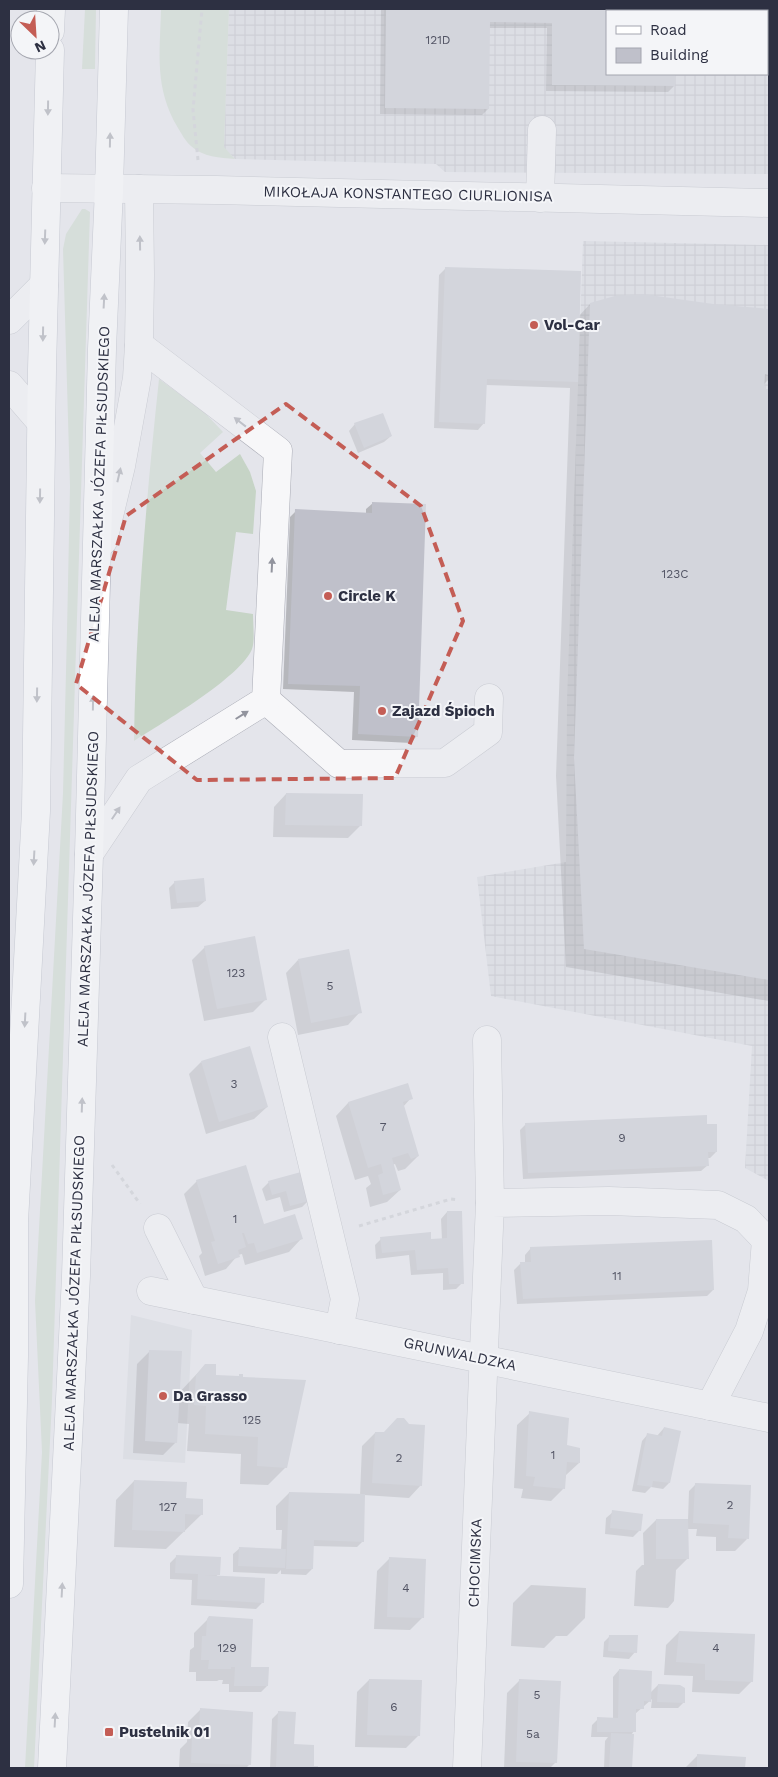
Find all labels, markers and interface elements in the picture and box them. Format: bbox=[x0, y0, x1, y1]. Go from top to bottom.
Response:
north arrow bbox=[10, 10, 60, 60]
legend bbox=[606, 10, 768, 75]
text: Road bbox=[650, 21, 687, 39]
house number: 121D bbox=[425, 33, 451, 47]
text: N bbox=[32, 37, 49, 56]
text: Building bbox=[650, 46, 708, 64]
one-way arrow bbox=[44, 100, 52, 116]
one-way arrow bbox=[106, 132, 114, 148]
street label: MIKOŁAJA KONSTANTEGO CIURLIONISA bbox=[263, 182, 553, 206]
one-way arrow bbox=[41, 229, 49, 245]
one-way arrow bbox=[136, 235, 144, 251]
one-way arrow bbox=[101, 292, 109, 308]
place label: Vol-Car bbox=[544, 316, 600, 334]
marker: Vol-Car bbox=[528, 319, 540, 331]
one-way arrow bbox=[39, 326, 47, 342]
street label: ALEJA MARSZAŁKA JÓZEFA PIŁSUDSKIEGO bbox=[83, 326, 114, 642]
one-way arrow bbox=[234, 416, 247, 427]
one-way arrow bbox=[115, 468, 123, 483]
one-way arrow bbox=[36, 489, 44, 505]
one-way arrow bbox=[269, 557, 277, 573]
house number: 123C bbox=[662, 567, 688, 581]
place label: Circle K bbox=[338, 587, 396, 605]
marker: Circle K bbox=[322, 590, 334, 602]
one-way arrow bbox=[33, 687, 41, 703]
one-way arrow bbox=[89, 695, 97, 711]
place label: Zajazd Śpioch bbox=[392, 702, 495, 720]
marker: Zajazd Śpioch bbox=[376, 705, 388, 717]
one-way arrow bbox=[235, 710, 249, 719]
street label: ALEJA MARSZAŁKA JÓZEFA PIŁSUDSKIEGO bbox=[72, 731, 103, 1047]
one-way arrow bbox=[112, 806, 121, 820]
one-way arrow bbox=[29, 850, 37, 866]
house number: 123 bbox=[227, 966, 245, 980]
house number: 5 bbox=[327, 979, 334, 993]
one-way arrow bbox=[20, 1012, 28, 1028]
house number: 3 bbox=[231, 1077, 238, 1091]
one-way arrow bbox=[78, 1097, 86, 1113]
house number: 7 bbox=[380, 1120, 387, 1134]
house number: 9 bbox=[618, 1131, 626, 1145]
street label: ALEJA MARSZAŁKA JÓZEFA PIŁSUDSKIEGO bbox=[58, 1135, 89, 1451]
house number: 1 bbox=[233, 1212, 237, 1226]
house number: 11 bbox=[612, 1269, 622, 1283]
street label: GRUNWALDZKA bbox=[402, 1333, 518, 1375]
place label: Da Grasso bbox=[173, 1387, 247, 1405]
marker: Da Grasso bbox=[157, 1390, 169, 1402]
house number: 125 bbox=[243, 1413, 261, 1427]
house number: 1 bbox=[551, 1448, 555, 1462]
house number: 2 bbox=[396, 1451, 403, 1465]
house number: 2 bbox=[727, 1498, 734, 1512]
house number: 127 bbox=[159, 1500, 177, 1514]
street label: CHOCIMSKA bbox=[464, 1518, 486, 1608]
house number: 4 bbox=[402, 1581, 410, 1595]
one-way arrow bbox=[58, 1582, 66, 1598]
house number: 129 bbox=[217, 1641, 237, 1655]
house number: 4 bbox=[712, 1641, 720, 1655]
house number: 5 bbox=[534, 1688, 541, 1702]
house number: 6 bbox=[390, 1700, 398, 1714]
one-way arrow bbox=[52, 1711, 60, 1727]
place label: Pustelnik 01 bbox=[119, 1723, 210, 1741]
marker: Pustelnik 01 bbox=[103, 1726, 115, 1738]
house number: 5a bbox=[526, 1727, 540, 1741]

